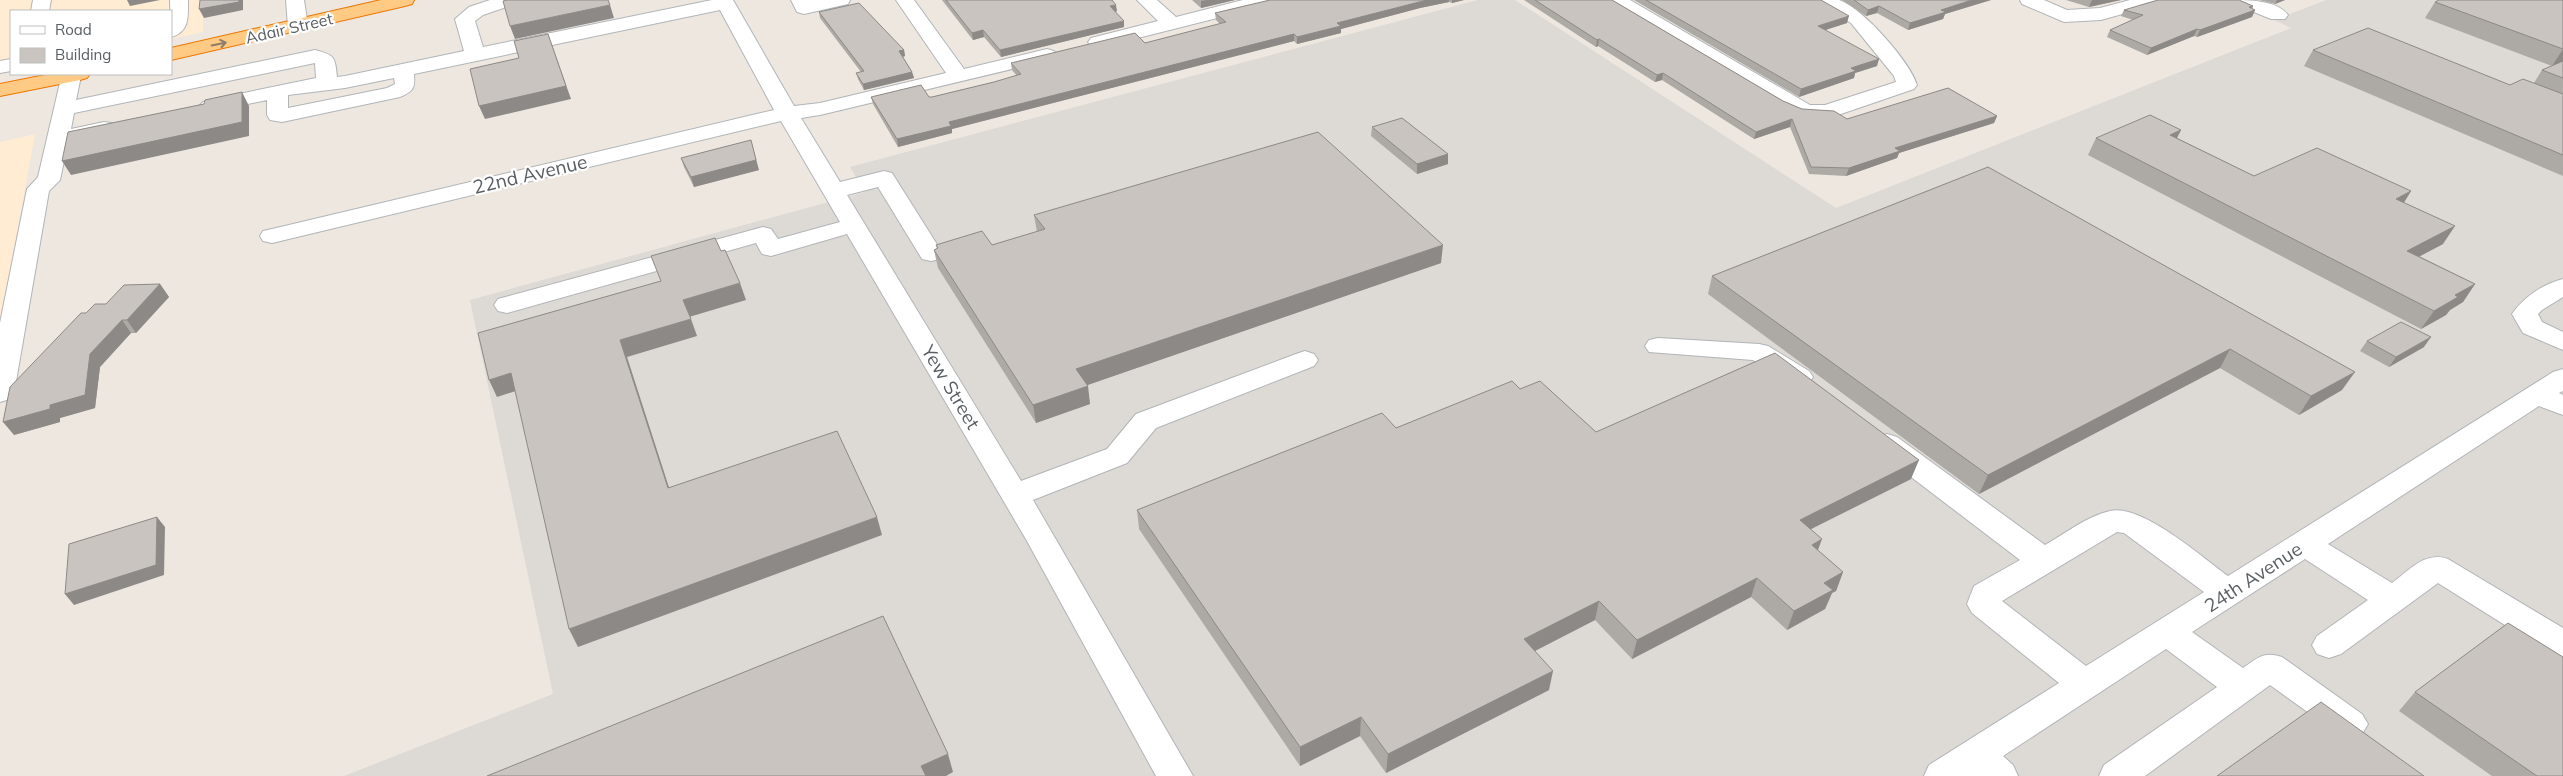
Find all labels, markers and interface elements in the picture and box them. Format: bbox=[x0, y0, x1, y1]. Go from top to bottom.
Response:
street label: Adair Street bbox=[243, 8, 335, 48]
legend bbox=[10, 10, 172, 75]
text: Road bbox=[55, 20, 92, 39]
one-way arrow bbox=[210, 39, 226, 48]
text: Building bbox=[55, 45, 111, 64]
street label: 22nd Avenue bbox=[471, 149, 589, 199]
street label: Yew Street bbox=[916, 340, 986, 434]
street label: 24th Avenue bbox=[2200, 537, 2306, 617]

